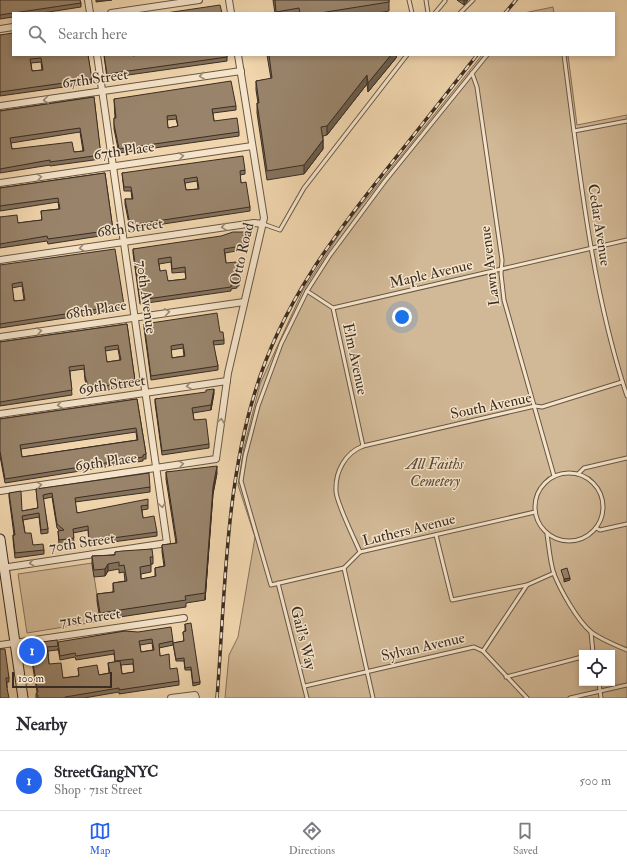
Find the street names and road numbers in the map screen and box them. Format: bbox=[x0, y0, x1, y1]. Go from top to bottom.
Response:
street label: 67th Street bbox=[61, 65, 129, 93]
street label: 67th Place bbox=[92, 137, 156, 165]
street label: Cedar Avenue bbox=[583, 183, 615, 267]
street label: 68th Street bbox=[96, 214, 164, 242]
street label: Otto Road bbox=[226, 220, 259, 287]
street label: Lawn Avenue bbox=[476, 225, 504, 307]
street label: Maple Avenue bbox=[388, 255, 475, 294]
street label: 70th Avenue bbox=[131, 259, 161, 335]
street label: 68th Place bbox=[64, 296, 128, 324]
street label: Elm Avenue bbox=[338, 321, 372, 397]
street label: 69th Street bbox=[77, 371, 147, 399]
street label: South Avenue bbox=[449, 388, 533, 424]
street label: 69th Place bbox=[74, 448, 138, 476]
street label: Luthers Avenue bbox=[361, 509, 457, 551]
street label: 70th Street bbox=[48, 529, 116, 557]
street label: 71st Street bbox=[58, 604, 122, 632]
street label: Gail's Way bbox=[286, 604, 320, 672]
street label: Sylvan Avenue bbox=[379, 628, 467, 666]

